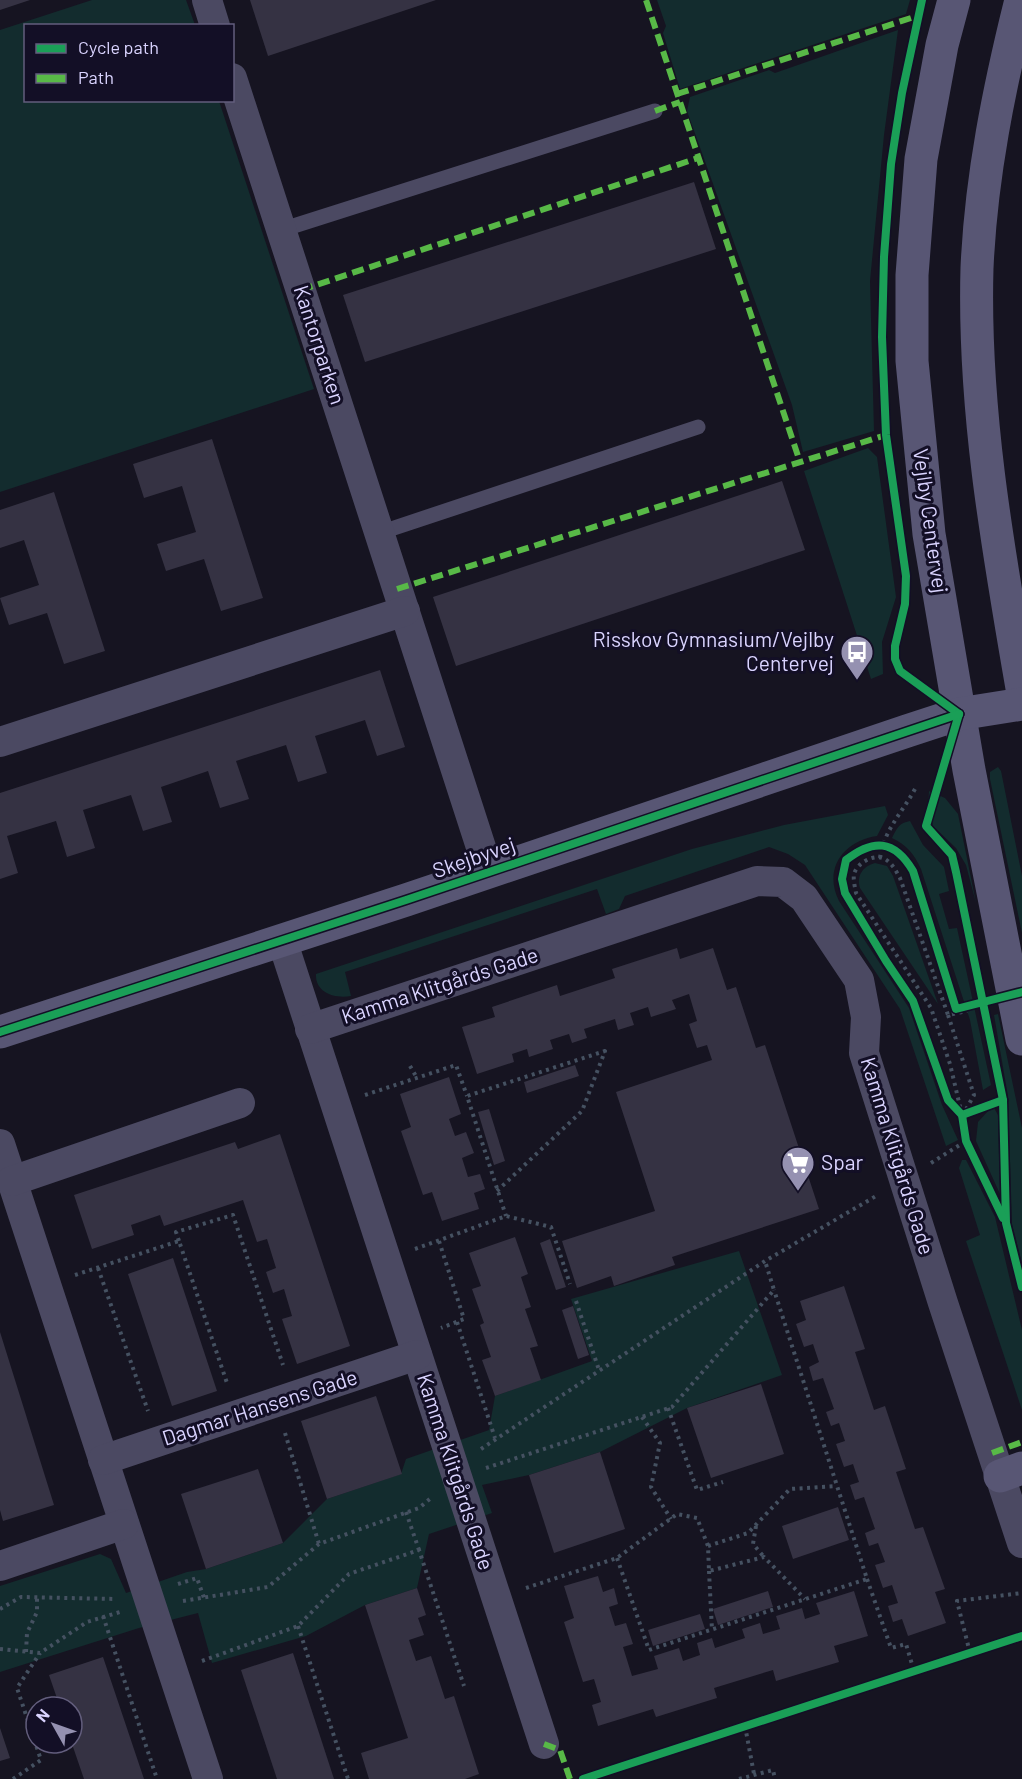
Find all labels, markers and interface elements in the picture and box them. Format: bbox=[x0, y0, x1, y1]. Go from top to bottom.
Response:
legend bbox=[24, 24, 234, 102]
text: Cycle path bbox=[78, 36, 159, 58]
text: Path bbox=[78, 66, 114, 88]
street label: Kantorparken bbox=[289, 282, 351, 407]
street label: Vejlby Centervej bbox=[909, 447, 954, 595]
place label: Risskov Gymnasium/Vejlby Centervej bbox=[593, 626, 834, 675]
bus stop icon: Risskov Gymnasium/Vejlby Centervej bbox=[839, 634, 875, 681]
street label: Skejbyvej bbox=[429, 831, 518, 882]
street label: Kamma Klitgårds Gade bbox=[338, 941, 541, 1028]
street label: Kamma Klitgårds Gade bbox=[856, 1054, 940, 1257]
supermarket icon: Spar bbox=[780, 1145, 816, 1192]
place label: Spar bbox=[821, 1149, 864, 1174]
street label: Dagmar Hansens Gade bbox=[159, 1363, 360, 1450]
street label: Kamma Klitgårds Gade bbox=[413, 1370, 500, 1573]
north arrow bbox=[24, 1695, 84, 1755]
text: N bbox=[31, 1705, 53, 1725]

